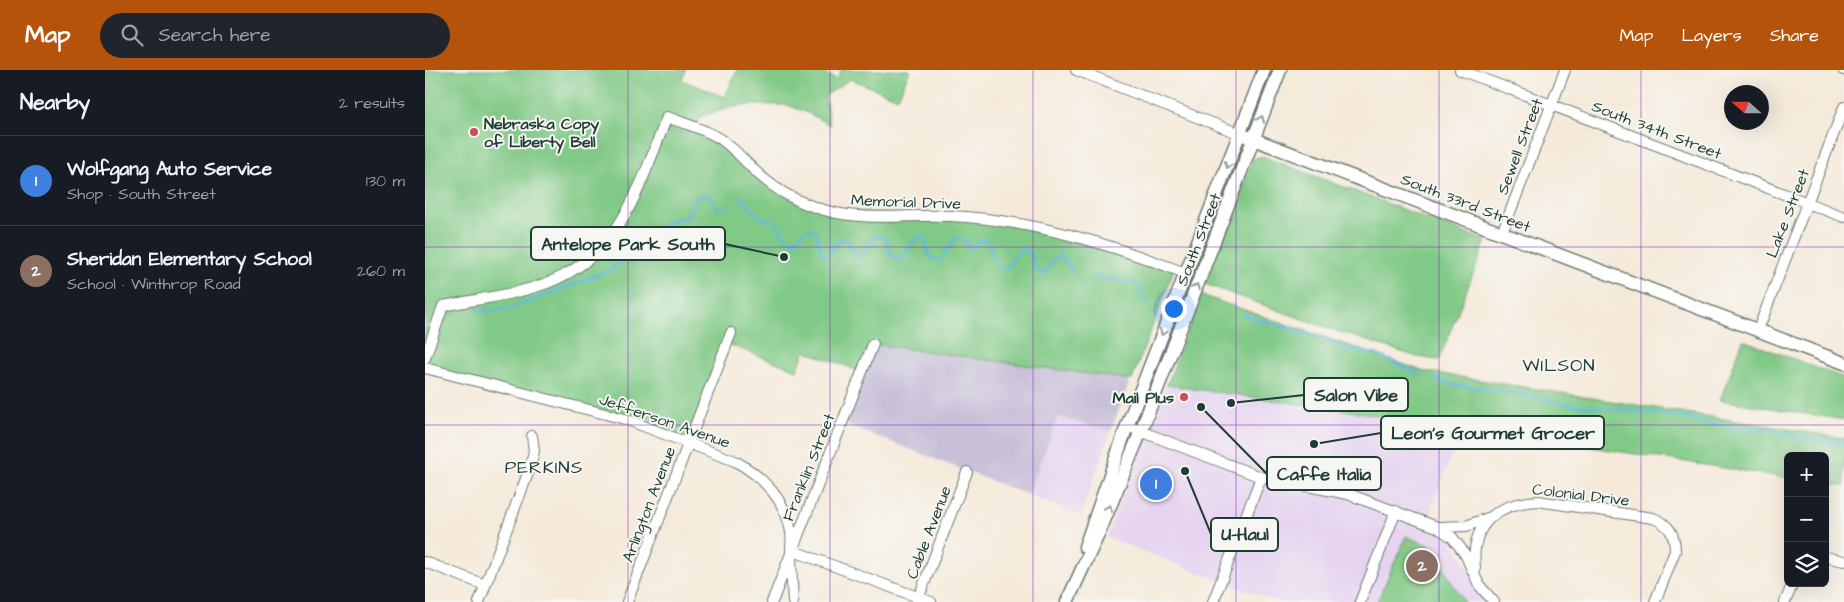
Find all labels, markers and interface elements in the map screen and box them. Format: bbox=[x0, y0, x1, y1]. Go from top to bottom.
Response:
search box bbox=[100, 13, 450, 58]
text: Map bbox=[25, 18, 70, 52]
icon: search bbox=[118, 21, 146, 49]
text: Search here bbox=[158, 22, 271, 49]
text: Map bbox=[1619, 23, 1653, 48]
text: Layers bbox=[1681, 23, 1742, 48]
text: Share bbox=[1770, 23, 1819, 48]
north arrow bbox=[1724, 85, 1769, 130]
text: Nearby bbox=[20, 88, 90, 117]
text: 2 results bbox=[339, 92, 405, 114]
street label: Sewell Street bbox=[1492, 95, 1549, 198]
street label: South 34th Street bbox=[1589, 95, 1725, 165]
place label: Nebraska Copy of Liberty Bell bbox=[484, 113, 599, 154]
one-way arrow bbox=[1255, 115, 1265, 124]
marker: Nebraska Copy of Liberty Bell bbox=[468, 126, 480, 138]
text: Wolfgang Auto Service bbox=[67, 156, 272, 183]
one-way arrow bbox=[1224, 160, 1234, 168]
street label: Lake Street bbox=[1761, 165, 1815, 261]
street label: South 33rd Street bbox=[1398, 168, 1534, 238]
text: 1 bbox=[35, 170, 37, 192]
text: 130 m bbox=[366, 170, 405, 192]
text: Shop · South Street bbox=[67, 183, 216, 205]
street label: Memorial Drive bbox=[850, 189, 962, 215]
street label: South Street bbox=[1171, 189, 1227, 289]
callout: Antelope Park South bbox=[531, 227, 725, 260]
text: Antelope Park South bbox=[541, 232, 716, 257]
text: Sheridan Elementary School bbox=[67, 246, 312, 273]
text: 2 bbox=[31, 260, 41, 282]
text: 260 m bbox=[357, 260, 405, 282]
text: School · Winthrop Road bbox=[67, 273, 241, 295]
one-way arrow bbox=[1191, 284, 1201, 292]
your location bbox=[1161, 296, 1187, 322]
one-way arrow bbox=[1159, 328, 1169, 336]
district label: WILSON bbox=[1522, 353, 1596, 378]
callout: Salon Vibe bbox=[1304, 378, 1408, 411]
text: Salon Vibe bbox=[1313, 383, 1398, 408]
place label: Mail Plus bbox=[1112, 387, 1174, 409]
street label: Jefferson Avenue bbox=[596, 388, 733, 454]
marker: Mail Plus bbox=[1178, 391, 1190, 403]
street label: Franklin Street bbox=[777, 410, 841, 525]
callout: Leon's Gourmet Grocer bbox=[1381, 416, 1604, 449]
text: Leon's Gourmet Grocer bbox=[1391, 421, 1595, 446]
street label: Arlington Avenue bbox=[617, 443, 682, 566]
map controls bbox=[1784, 452, 1829, 587]
button: + bbox=[1784, 452, 1829, 497]
district label: PERKINS bbox=[505, 455, 583, 480]
callout: Caffe Italia bbox=[1267, 457, 1381, 490]
text: Caffe Italia bbox=[1277, 462, 1372, 487]
pin: 1 bbox=[1140, 465, 1172, 503]
street label: Colonial Drive bbox=[1531, 478, 1631, 512]
street label: Cable Avenue bbox=[901, 482, 957, 582]
button: − bbox=[1784, 497, 1829, 542]
one-way arrow bbox=[1103, 504, 1114, 513]
callout: U-Haul bbox=[1211, 518, 1278, 551]
text: U-Haul bbox=[1221, 522, 1269, 547]
button: layers bbox=[1784, 542, 1829, 587]
pin: 2 bbox=[1406, 547, 1438, 585]

